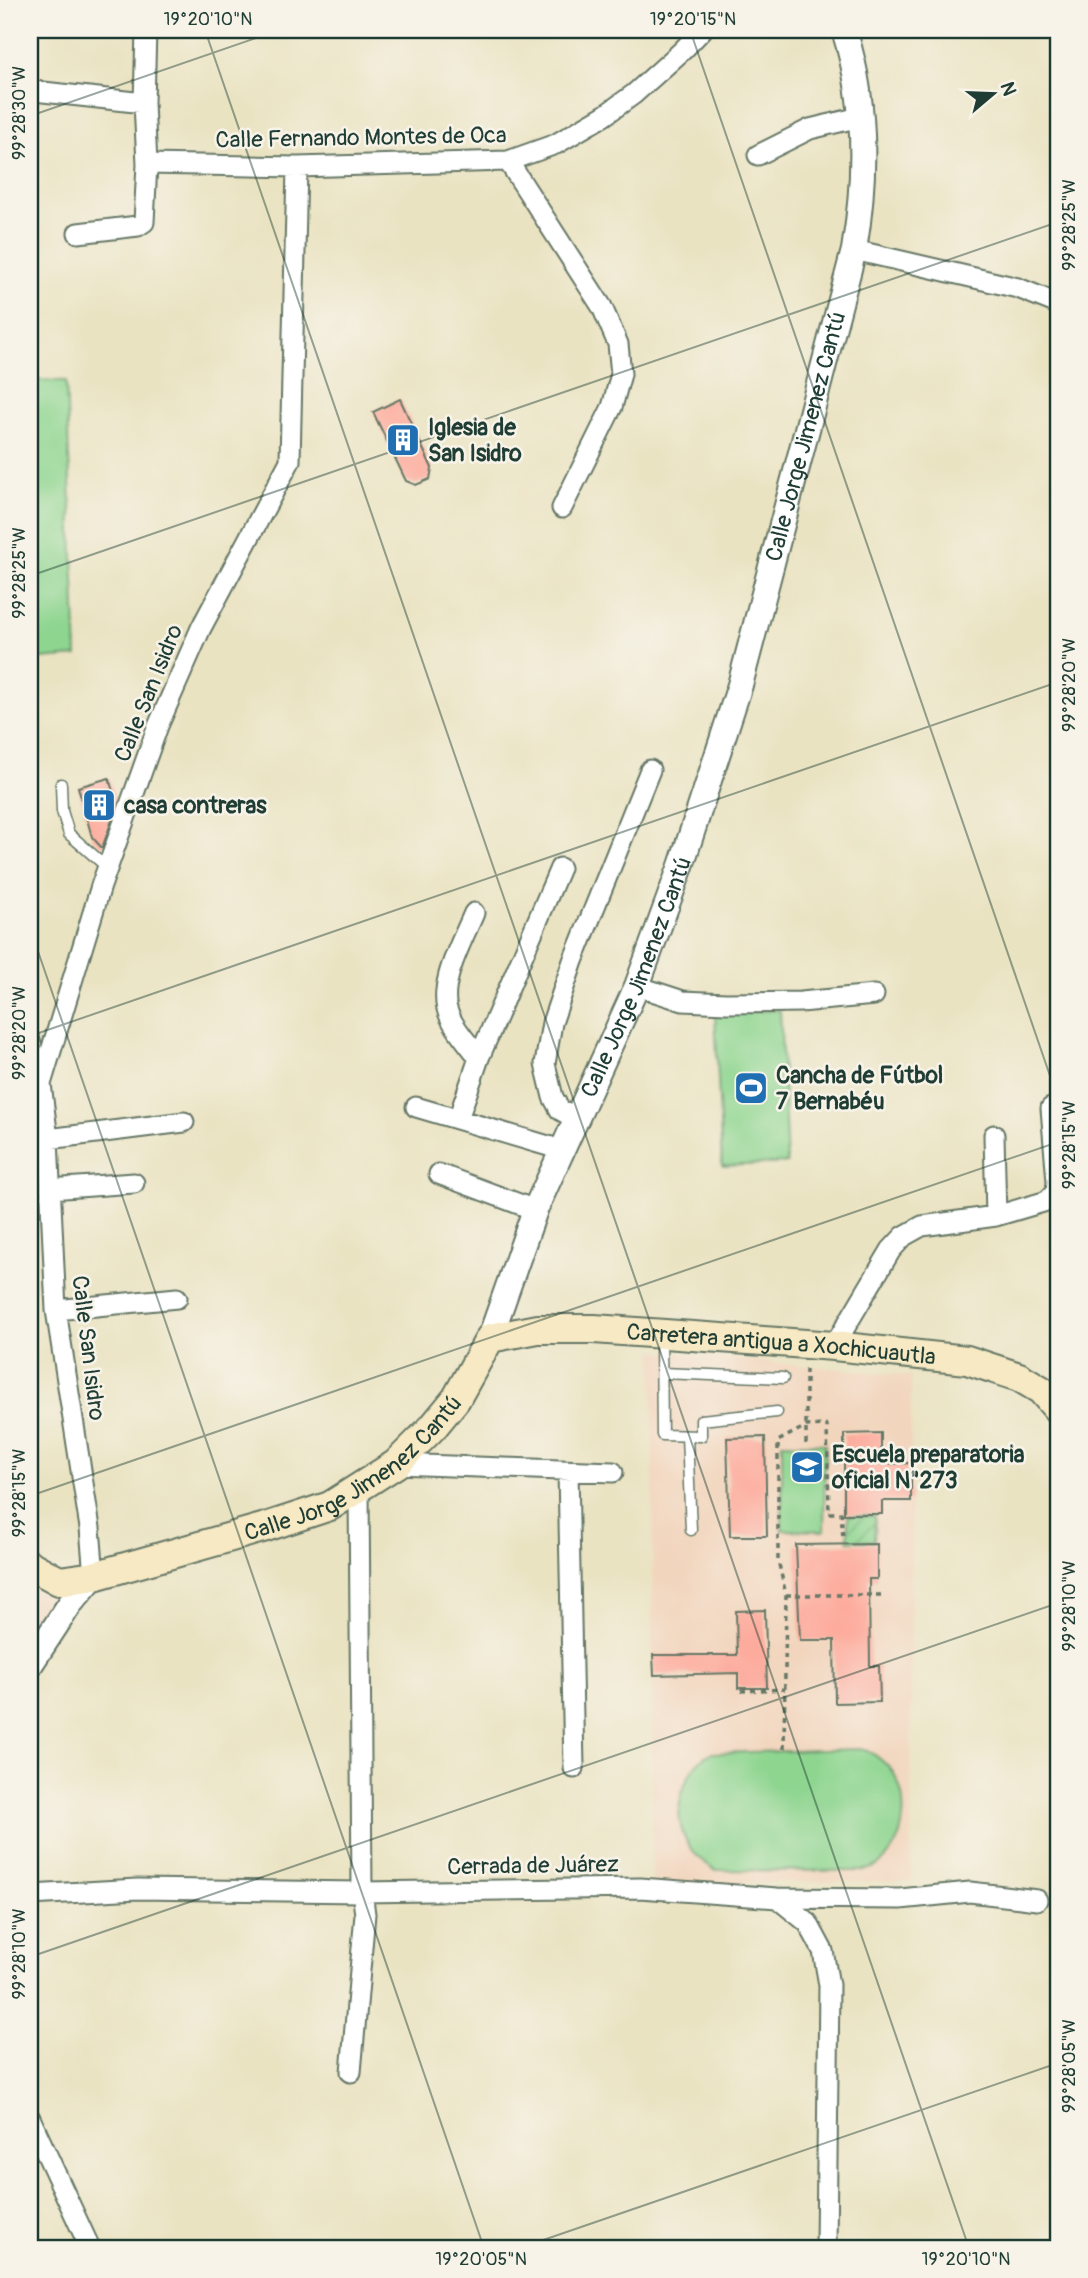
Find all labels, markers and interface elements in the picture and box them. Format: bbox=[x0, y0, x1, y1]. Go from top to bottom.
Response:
text: 19°20'10"N bbox=[164, 8, 252, 31]
text: 19°20'15"N bbox=[650, 8, 736, 31]
north arrow bbox=[958, 60, 1028, 130]
text: 99°28'30"W bbox=[8, 66, 31, 160]
text: N bbox=[995, 79, 1022, 99]
street label: Calle Fernando Montes de Oca bbox=[215, 120, 507, 155]
text: 99°28'25"W bbox=[1058, 179, 1081, 271]
street label: Calle Jorge Jimenez Cantú bbox=[759, 308, 852, 565]
place label: Iglesia de San Isidro bbox=[428, 413, 522, 468]
building icon: Iglesia de San Isidro bbox=[384, 421, 422, 459]
text: 99°28'25"W bbox=[8, 527, 31, 619]
street label: Calle San Isidro bbox=[108, 620, 189, 766]
text: 99°28'20"W bbox=[1058, 638, 1081, 732]
building icon: casa contreras bbox=[80, 786, 118, 824]
place label: casa contreras bbox=[123, 791, 267, 820]
street label: Calle Jorge Jimenez Cantú bbox=[574, 853, 698, 1102]
text: 99°28'20"W bbox=[8, 986, 31, 1080]
place label: Cancha de Fútbol 7 Bernabéu bbox=[776, 1061, 943, 1116]
sports icon: Cancha de Fútbol 7 Bernabéu bbox=[732, 1069, 770, 1107]
text: 99°28'15"W bbox=[1058, 1101, 1081, 1189]
street label: Calle San Isidro bbox=[65, 1274, 112, 1422]
street label: Carretera antigua a Xochicuautla bbox=[626, 1317, 937, 1372]
street label: Calle Jorge Jimenez Cantú bbox=[241, 1389, 468, 1547]
place label: Escuela preparatoria oficial N"273 bbox=[831, 1440, 1025, 1495]
school or university icon: Escuela preparatoria oficial N"273 bbox=[788, 1448, 826, 1486]
text: 99°28'15"W bbox=[8, 1449, 31, 1537]
text: 99°28'10"W bbox=[1058, 1560, 1081, 1652]
street label: Cerrada de Juárez bbox=[447, 1850, 619, 1881]
text: 99°28'10"W bbox=[8, 1908, 31, 2000]
text: 99°28'05"W bbox=[1058, 2019, 1081, 2113]
text: 19°20'05"N bbox=[435, 2248, 527, 2271]
text: 19°20'10"N bbox=[922, 2248, 1010, 2271]

